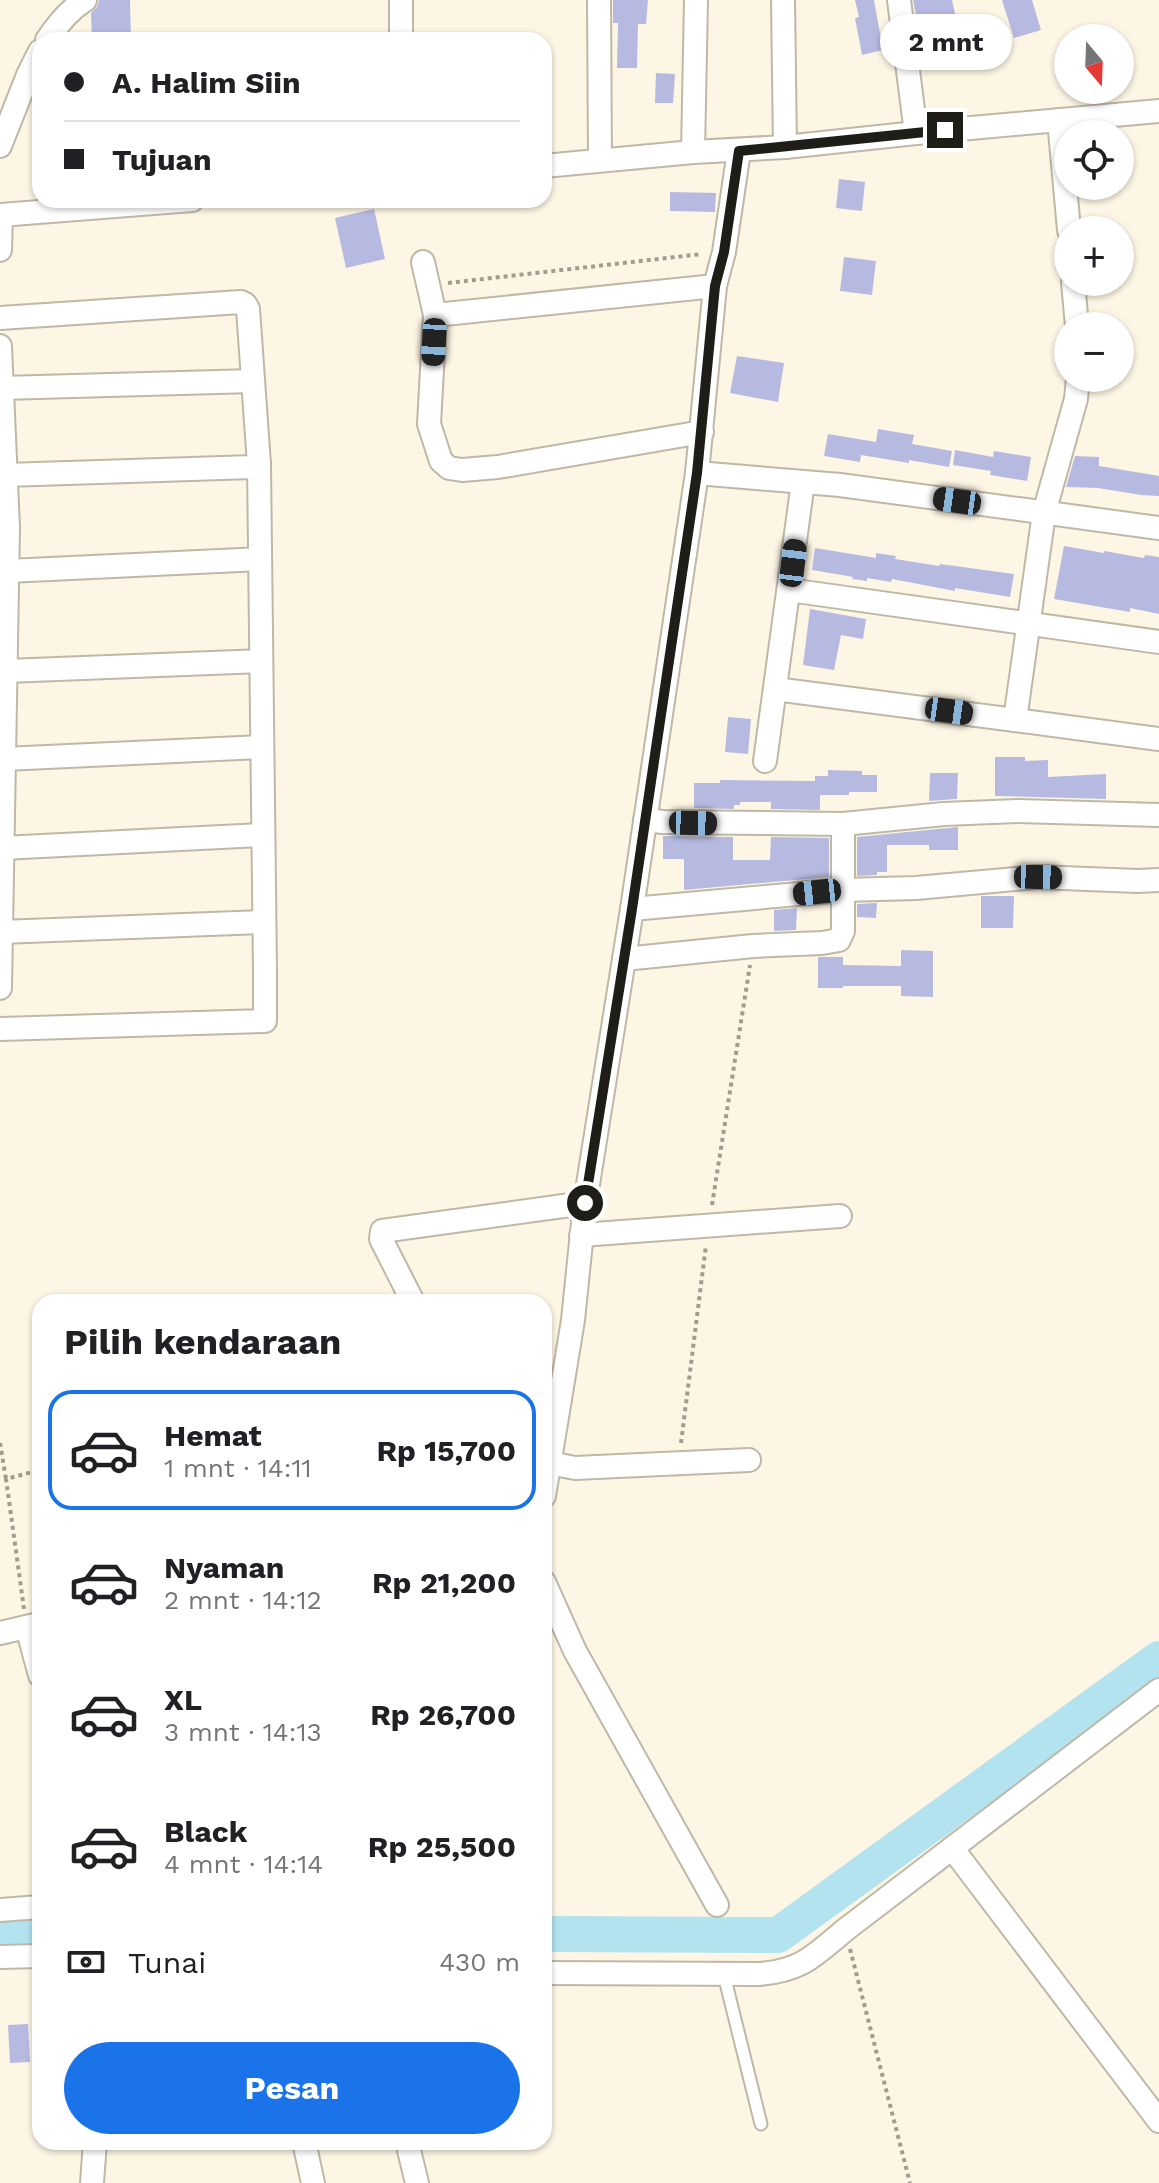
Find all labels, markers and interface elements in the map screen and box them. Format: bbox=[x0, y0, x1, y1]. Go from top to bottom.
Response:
callout: 2 mnt bbox=[879, 14, 1011, 70]
north arrow bbox=[1054, 24, 1134, 104]
map controls bbox=[1054, 24, 1134, 392]
text: 2 mnt bbox=[909, 27, 983, 57]
text: A. Halim Siin bbox=[112, 65, 301, 100]
route end bbox=[927, 112, 963, 148]
button: locate bbox=[1054, 120, 1134, 200]
text: Tujuan bbox=[112, 142, 212, 177]
button: + bbox=[1054, 216, 1134, 296]
button: − bbox=[1054, 312, 1134, 392]
car bbox=[421, 317, 447, 367]
car bbox=[932, 486, 982, 516]
car bbox=[778, 538, 808, 588]
car bbox=[924, 696, 974, 726]
car bbox=[669, 811, 717, 835]
car bbox=[1014, 865, 1062, 889]
car bbox=[792, 878, 842, 906]
route start bbox=[567, 1185, 603, 1221]
text: Pilih kendaraan bbox=[64, 1321, 341, 1363]
icon: car bbox=[68, 1414, 140, 1486]
text: Hemat bbox=[164, 1418, 262, 1453]
text: Rp 15,700 bbox=[376, 1433, 516, 1468]
text: 1 mnt · 14:11 bbox=[164, 1453, 312, 1483]
icon: car bbox=[68, 1546, 140, 1618]
text: Nyaman bbox=[164, 1550, 284, 1585]
text: Rp 21,200 bbox=[372, 1565, 516, 1600]
text: 2 mnt · 14:12 bbox=[164, 1585, 322, 1615]
icon: car bbox=[68, 1678, 140, 1750]
text: XL bbox=[164, 1682, 202, 1717]
text: Rp 26,700 bbox=[370, 1697, 516, 1732]
text: 3 mnt · 14:13 bbox=[164, 1717, 322, 1747]
icon: car bbox=[68, 1810, 140, 1882]
text: Black bbox=[164, 1814, 248, 1849]
text: Rp 25,500 bbox=[368, 1829, 516, 1864]
text: 4 mnt · 14:14 bbox=[164, 1849, 323, 1879]
icon: cash bbox=[64, 1940, 108, 1984]
text: Tunai bbox=[128, 1945, 206, 1980]
text: 430 m bbox=[439, 1947, 520, 1977]
button: Pesan bbox=[64, 2042, 520, 2134]

